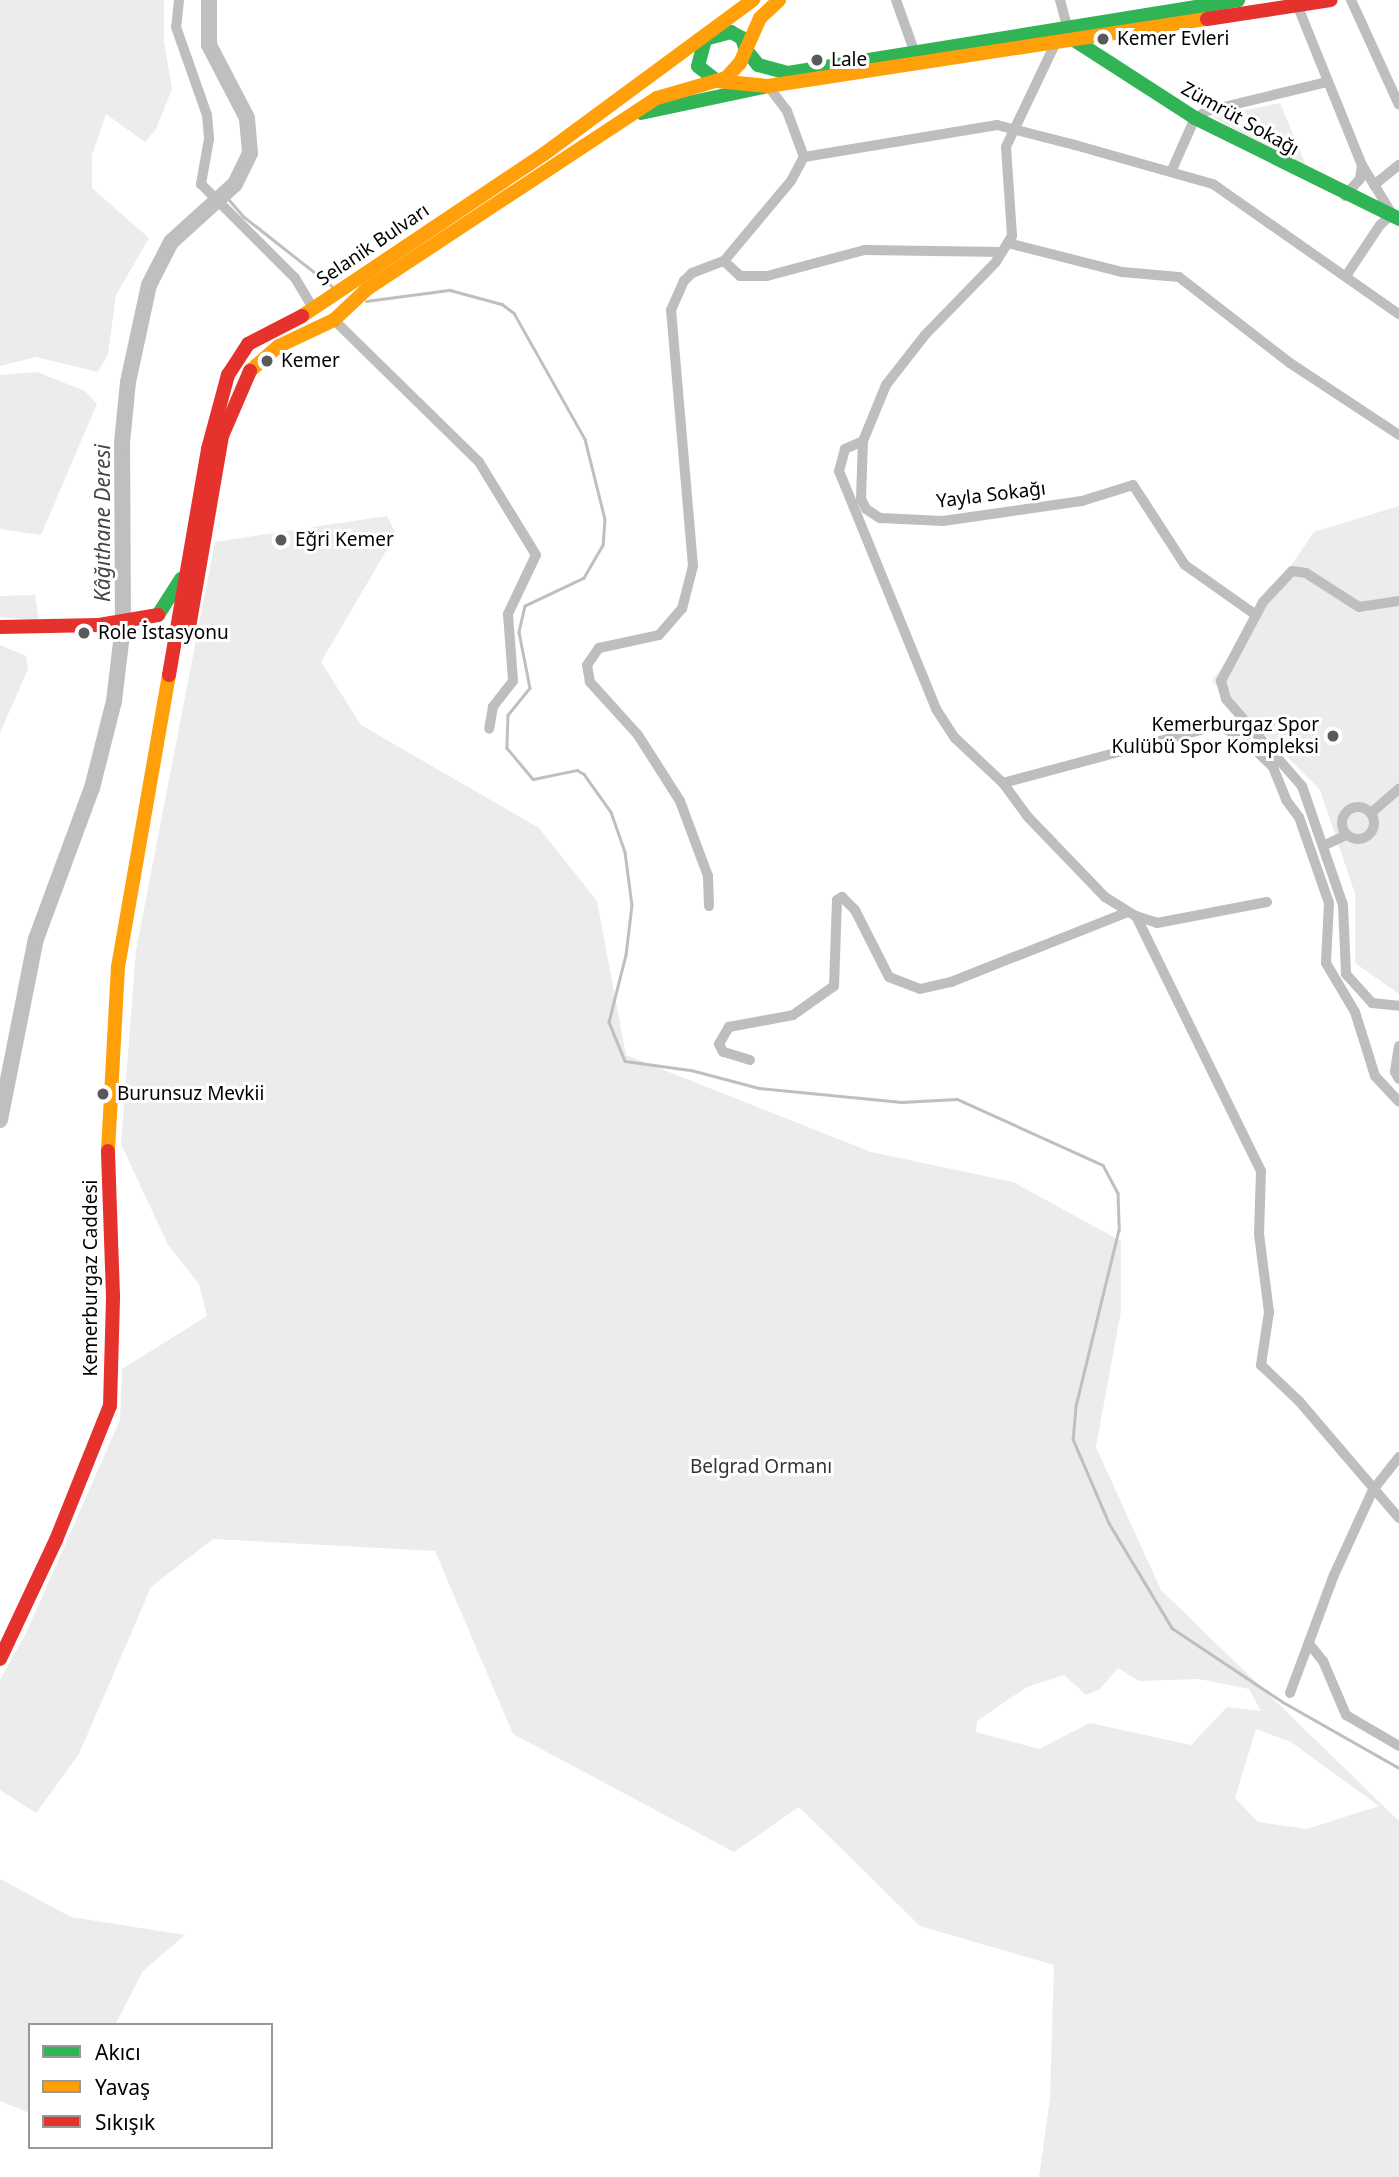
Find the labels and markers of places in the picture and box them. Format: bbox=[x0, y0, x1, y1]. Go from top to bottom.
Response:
place label: Kemer Evleri bbox=[1117, 28, 1229, 50]
marker: Kemer Evleri bbox=[1095, 31, 1111, 47]
place label: Lale bbox=[831, 49, 867, 71]
marker: Lale bbox=[809, 52, 825, 68]
place label: Kemer bbox=[281, 350, 340, 372]
marker: Kemer bbox=[259, 353, 275, 369]
place label: Eğri Kemer bbox=[295, 529, 394, 551]
marker: Eğri Kemer bbox=[273, 532, 289, 548]
place label: Role İstasyonu bbox=[98, 622, 229, 644]
marker: Role İstasyonu bbox=[76, 625, 92, 641]
place label: Kemerburgaz Spor Kulübü Spor Kompleksi bbox=[1112, 714, 1319, 758]
marker: Kemerburgaz Spor Kulübü Spor Kompleksi bbox=[1325, 728, 1341, 744]
place label: Burunsuz Mevkii bbox=[117, 1083, 264, 1105]
marker: Burunsuz Mevkii bbox=[95, 1086, 111, 1102]

